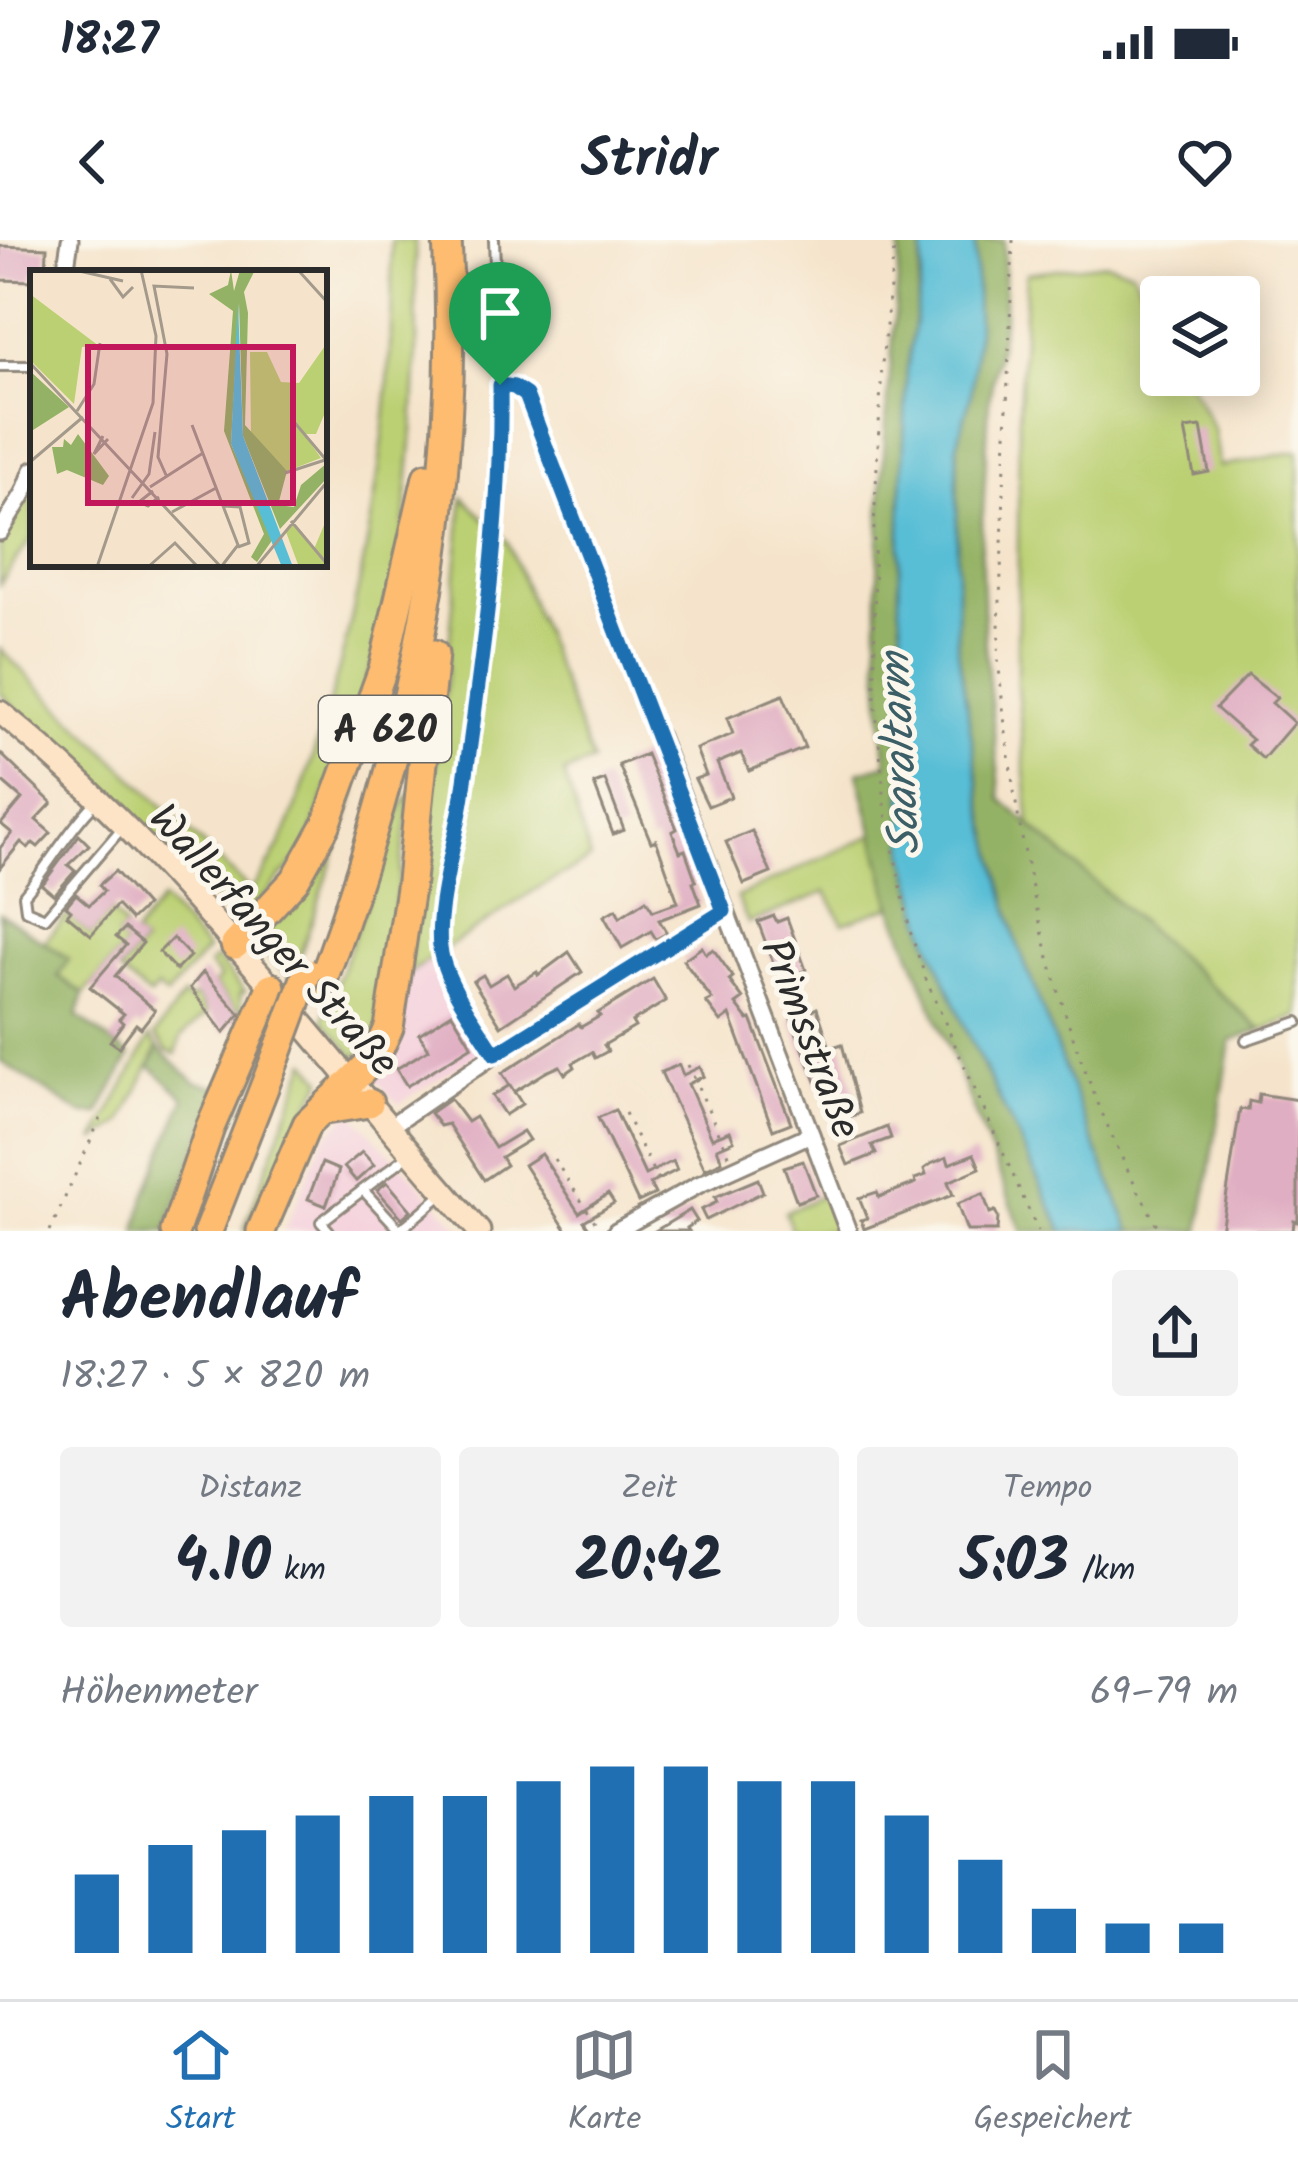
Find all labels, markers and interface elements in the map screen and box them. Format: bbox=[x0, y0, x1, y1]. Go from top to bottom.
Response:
text: 18:27 bbox=[60, 6, 159, 78]
text: Stridr bbox=[581, 119, 717, 205]
icon: back bbox=[60, 129, 126, 195]
icon: heart bbox=[1172, 129, 1238, 195]
pin bbox=[449, 262, 551, 385]
inset map bbox=[30, 270, 327, 567]
map controls bbox=[1140, 276, 1260, 396]
button: layers bbox=[1140, 276, 1260, 396]
icon: arrive bbox=[467, 280, 533, 346]
water label: Saaraltarm bbox=[861, 648, 943, 857]
road number: A 620 bbox=[319, 696, 451, 762]
street label: Wallerfanger Straße bbox=[131, 789, 414, 1094]
street label: Primsstraße bbox=[740, 930, 878, 1149]
text: Abendlauf bbox=[60, 1249, 355, 1354]
button: share bbox=[1112, 1270, 1238, 1396]
text: 18:27 · 5 × 820 m bbox=[60, 1347, 370, 1409]
text: Distanz bbox=[199, 1463, 302, 1516]
text: Zeit bbox=[621, 1463, 677, 1516]
text: Tempo bbox=[1003, 1463, 1092, 1516]
text: 4.10 bbox=[175, 1516, 271, 1612]
text: 20:42 bbox=[575, 1516, 723, 1612]
text: 5:03 bbox=[960, 1516, 1069, 1612]
text: km bbox=[271, 1545, 326, 1598]
text: /km bbox=[1069, 1545, 1135, 1598]
text: Höhenmeter bbox=[60, 1663, 257, 1725]
text: 69–79 m bbox=[1090, 1663, 1238, 1725]
tab: Start bbox=[166, 2022, 236, 2147]
tab: Karte bbox=[568, 2022, 641, 2147]
tab: Gespeichert bbox=[973, 2022, 1132, 2147]

